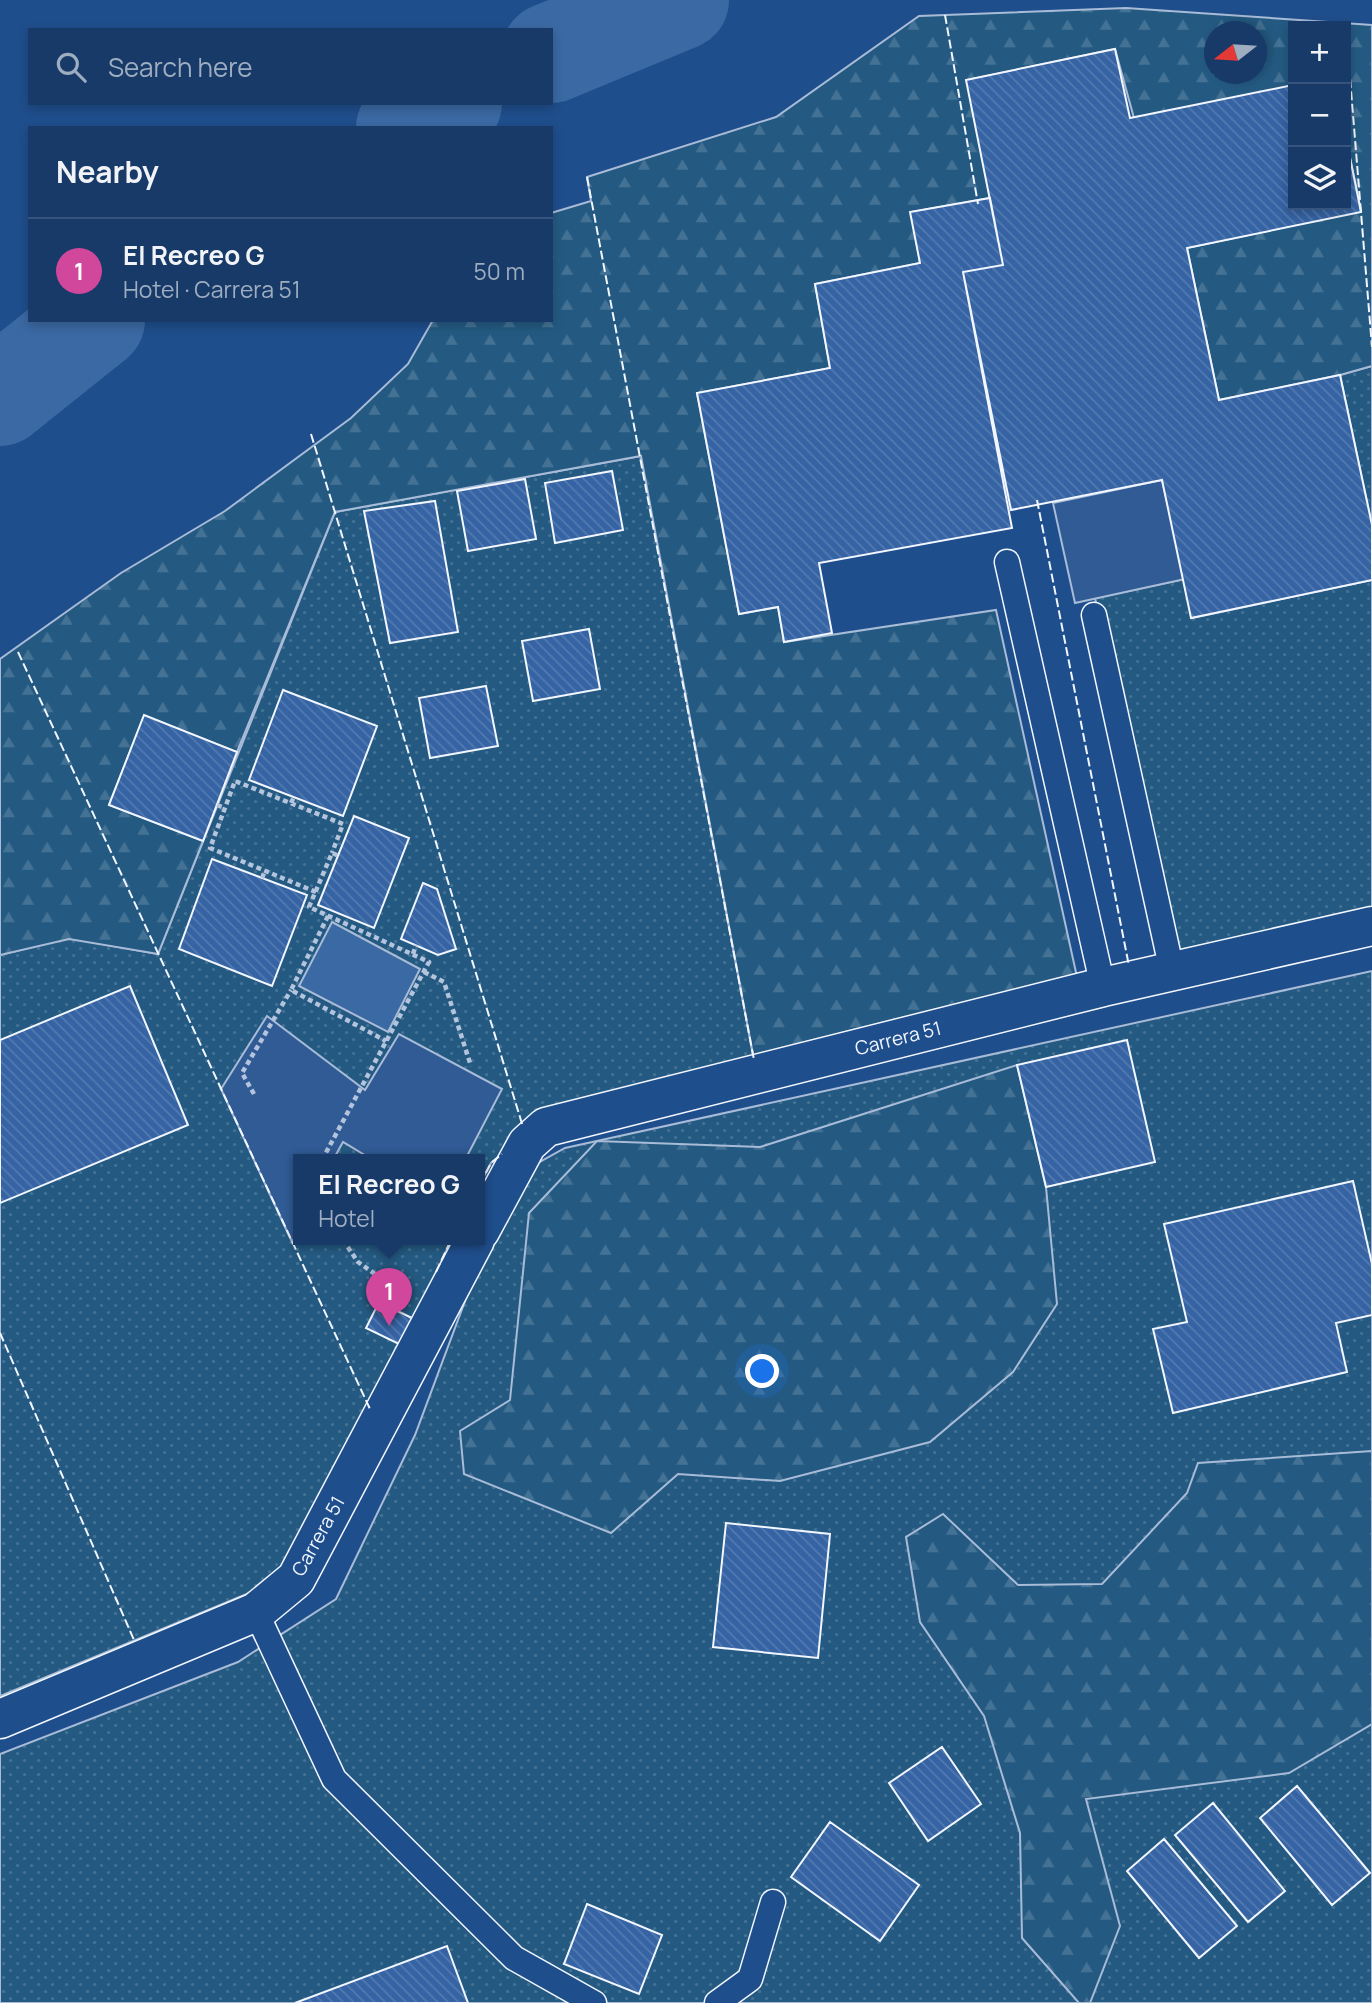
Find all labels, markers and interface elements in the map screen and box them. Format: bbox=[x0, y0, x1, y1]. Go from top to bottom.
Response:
north arrow bbox=[1204, 21, 1267, 84]
map controls bbox=[1288, 21, 1351, 210]
button: + bbox=[1288, 21, 1351, 84]
search box bbox=[28, 28, 553, 105]
icon: search bbox=[52, 48, 90, 86]
text: Search here bbox=[108, 49, 253, 85]
button: − bbox=[1288, 84, 1351, 147]
button: layers bbox=[1288, 147, 1351, 210]
text: Nearby bbox=[56, 151, 159, 192]
text: El Recreo G bbox=[123, 237, 265, 273]
text: 1 bbox=[74, 255, 84, 287]
text: 50 m bbox=[474, 255, 525, 287]
text: Hotel · Carrera 51 bbox=[123, 273, 301, 305]
street label: Carrera 51 bbox=[852, 1015, 944, 1061]
popup bbox=[293, 1154, 485, 1245]
text: El Recreo G bbox=[318, 1166, 460, 1202]
text: Hotel bbox=[318, 1202, 375, 1234]
pin: 1 bbox=[366, 1268, 412, 1326]
your location bbox=[745, 1354, 779, 1388]
street label: Carrera 51 bbox=[285, 1491, 351, 1581]

